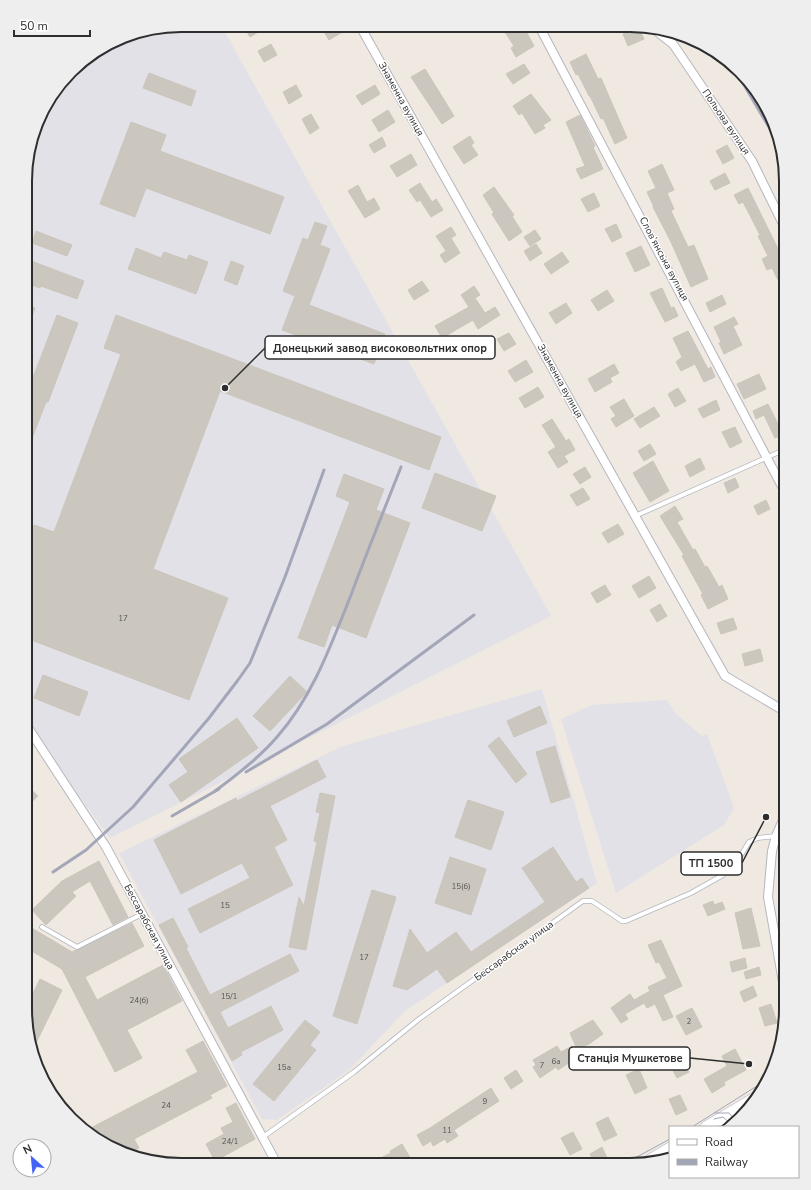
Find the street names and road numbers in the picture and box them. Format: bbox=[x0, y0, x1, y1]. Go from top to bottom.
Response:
street label: Знаменна вулиця bbox=[375, 59, 427, 139]
street label: Польова вулиця bbox=[699, 86, 753, 158]
street label: Слов’янська вулиця bbox=[636, 214, 692, 304]
street label: Знаменна вулиця bbox=[534, 341, 586, 421]
street label: Бессарабская улица bbox=[120, 882, 178, 972]
street label: Бессарабская улица bbox=[471, 917, 557, 985]

